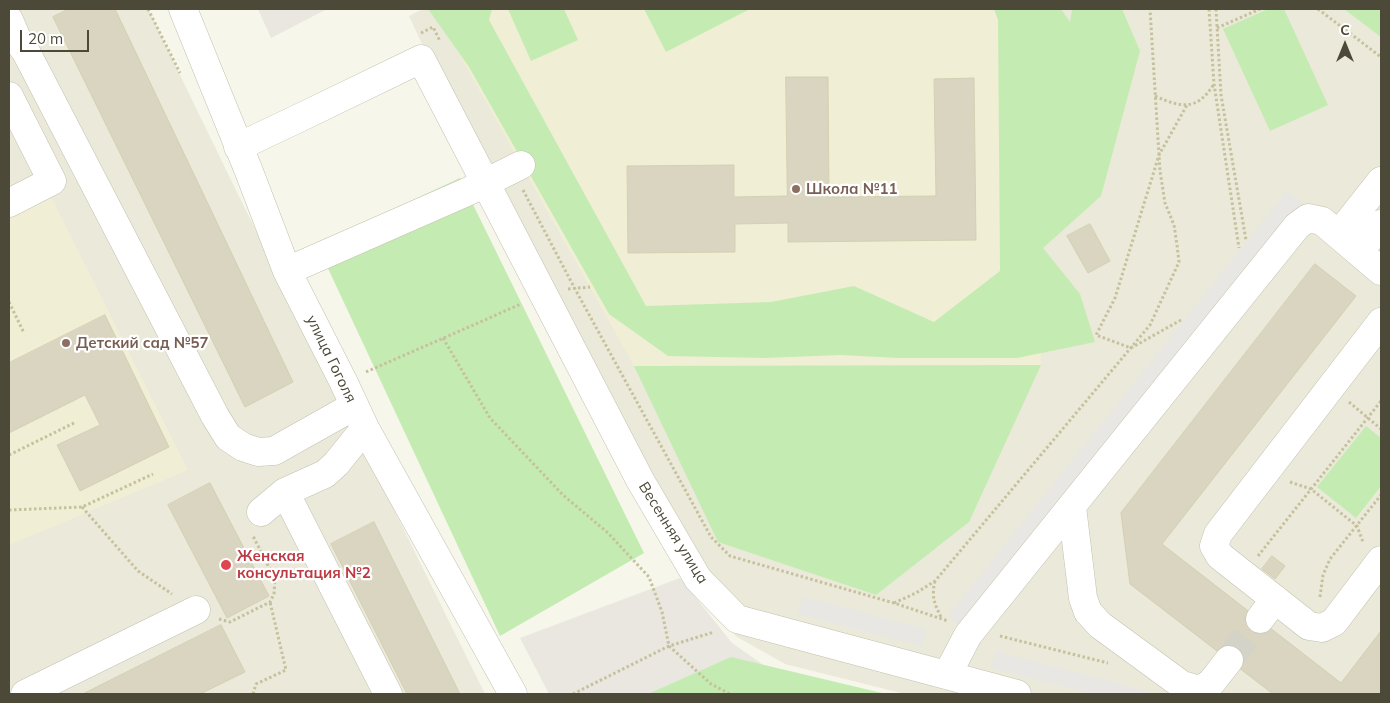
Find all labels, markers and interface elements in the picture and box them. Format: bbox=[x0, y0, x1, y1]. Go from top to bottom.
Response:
scale bar bbox=[22, 20, 91, 52]
north arrow bbox=[1320, 20, 1370, 70]
text: С bbox=[1340, 21, 1350, 39]
text: 20 m bbox=[28, 29, 63, 48]
place label: Школа №11 bbox=[806, 180, 897, 198]
marker: Школа №11 bbox=[790, 183, 802, 195]
street label: улица Гоголя bbox=[302, 312, 360, 406]
place label: Детский сад №57 bbox=[76, 334, 208, 352]
marker: Детский сад №57 bbox=[60, 337, 72, 349]
street label: Весенняя улица bbox=[635, 479, 711, 587]
place label: Женская консультация №2 bbox=[237, 547, 371, 582]
marker: Женская консультация №2 bbox=[219, 558, 233, 572]

